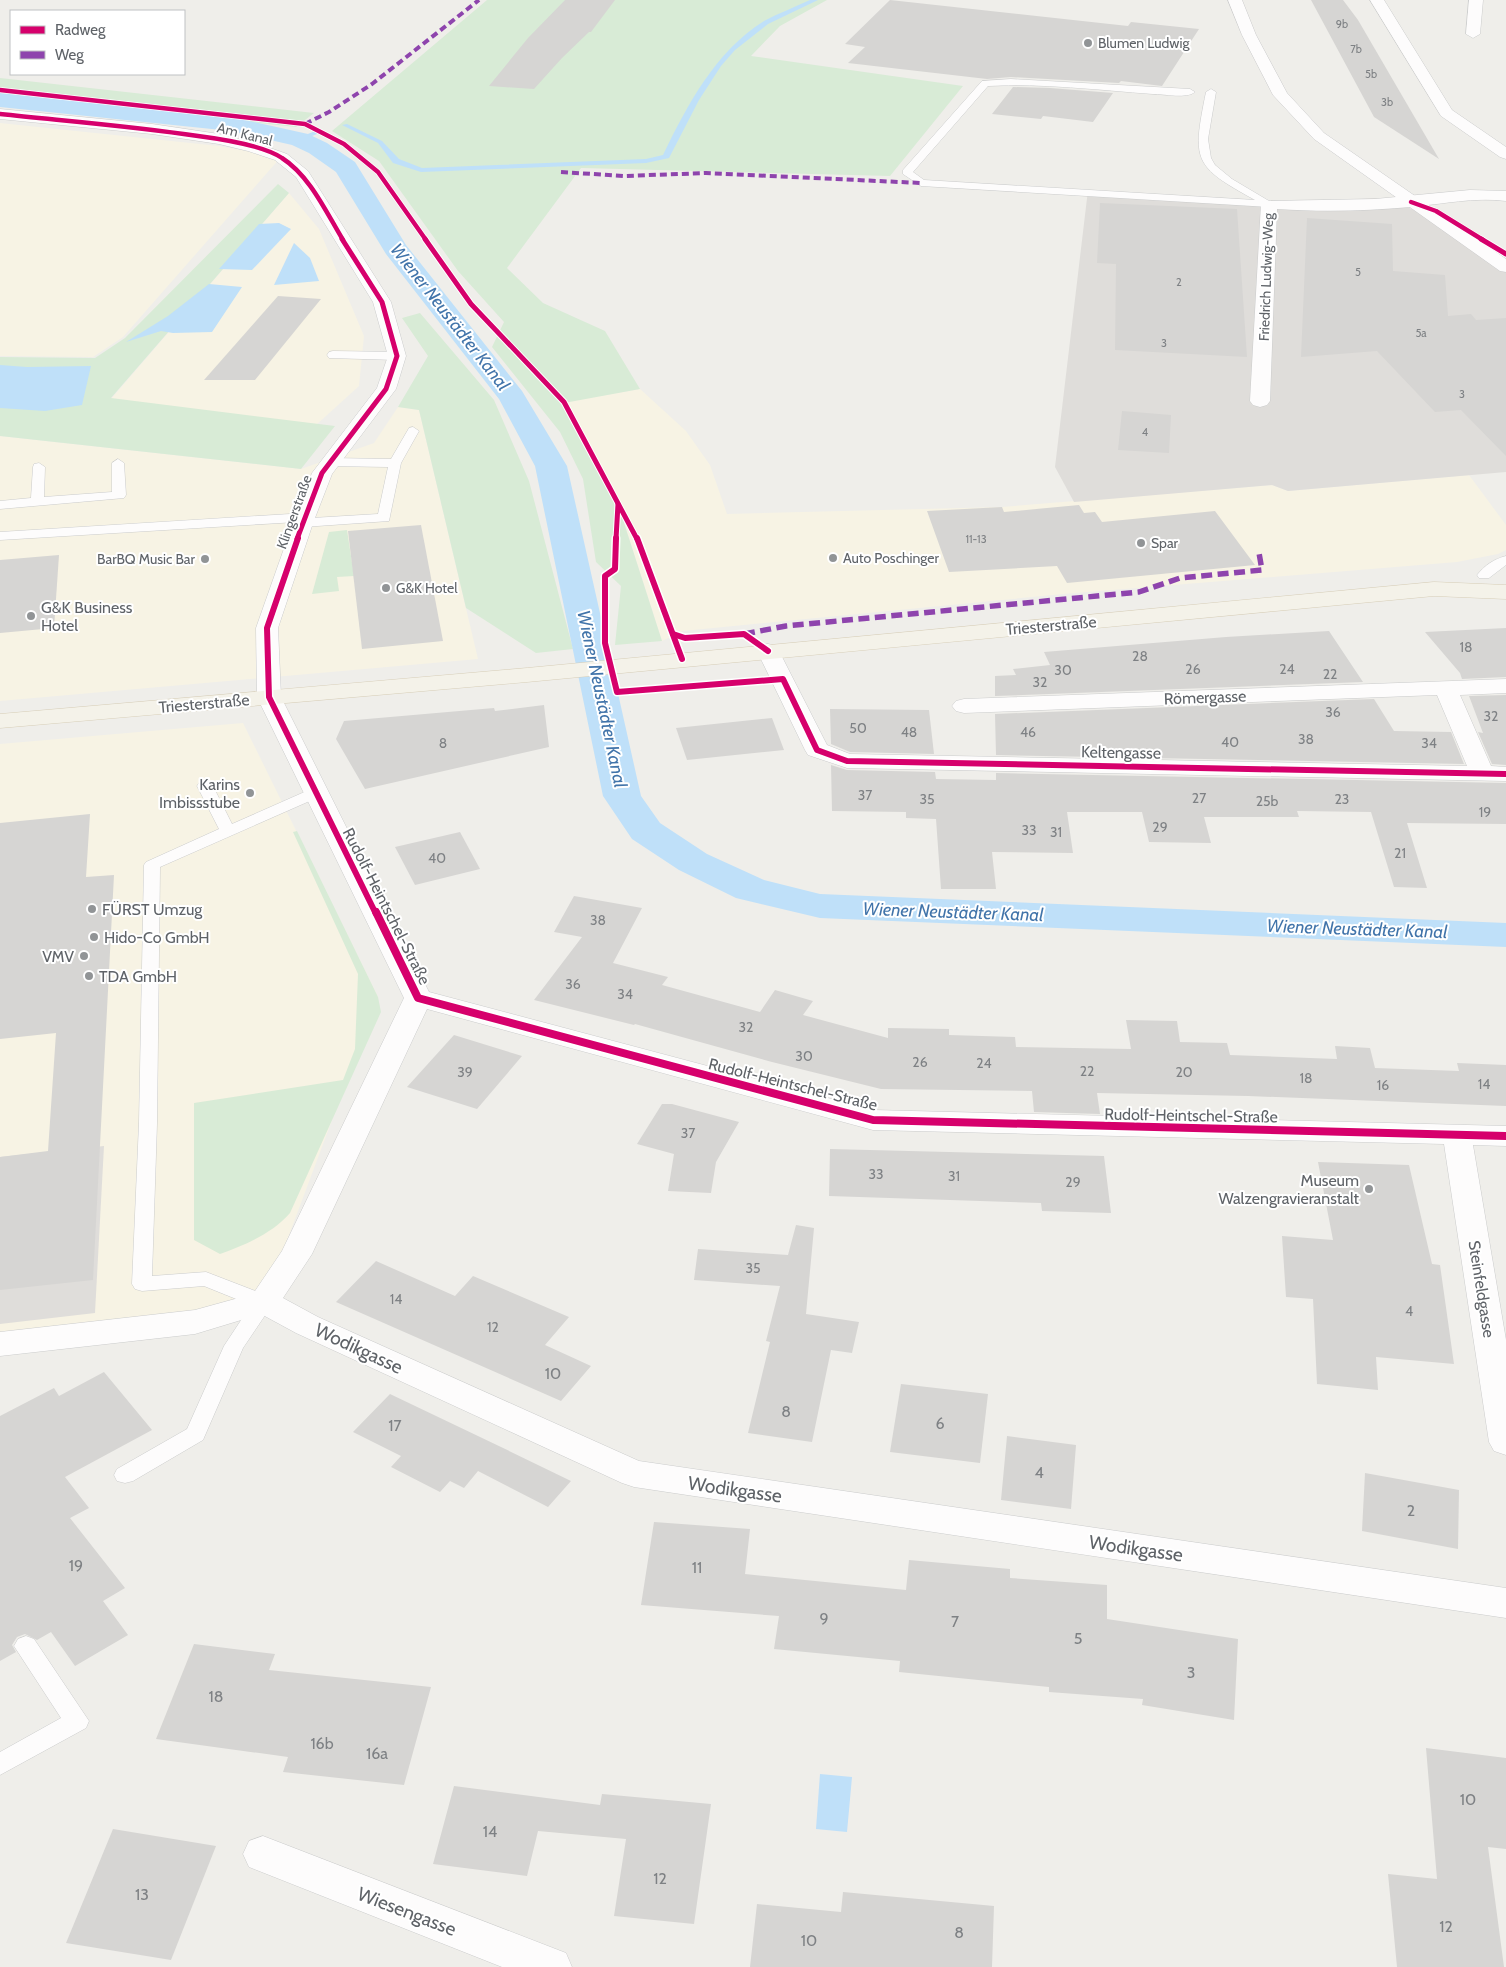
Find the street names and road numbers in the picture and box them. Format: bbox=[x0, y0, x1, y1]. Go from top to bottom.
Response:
street label: Am Kanal bbox=[215, 118, 275, 150]
street label: Friedrich Ludwig-Weg bbox=[1255, 212, 1277, 341]
street label: Klingerstraße bbox=[272, 473, 316, 551]
street label: Triesterstraße bbox=[1005, 612, 1097, 639]
street label: Römergasse bbox=[1164, 687, 1247, 708]
street label: Triesterstraße bbox=[158, 690, 250, 717]
street label: Keltengasse bbox=[1081, 742, 1161, 763]
street label: Rudolf-Heintschel-Straße bbox=[339, 825, 434, 988]
street label: Rudolf-Heintschel-Straße bbox=[706, 1054, 879, 1115]
street label: Rudolf-Heintschel-Straße bbox=[1104, 1104, 1278, 1127]
street label: Steinfeldgasse bbox=[1464, 1239, 1499, 1339]
street label: Wodikgasse bbox=[311, 1318, 407, 1379]
street label: Wodikgasse bbox=[687, 1472, 784, 1507]
street label: Wodikgasse bbox=[1088, 1531, 1185, 1566]
street label: Wiesengasse bbox=[354, 1882, 460, 1941]

